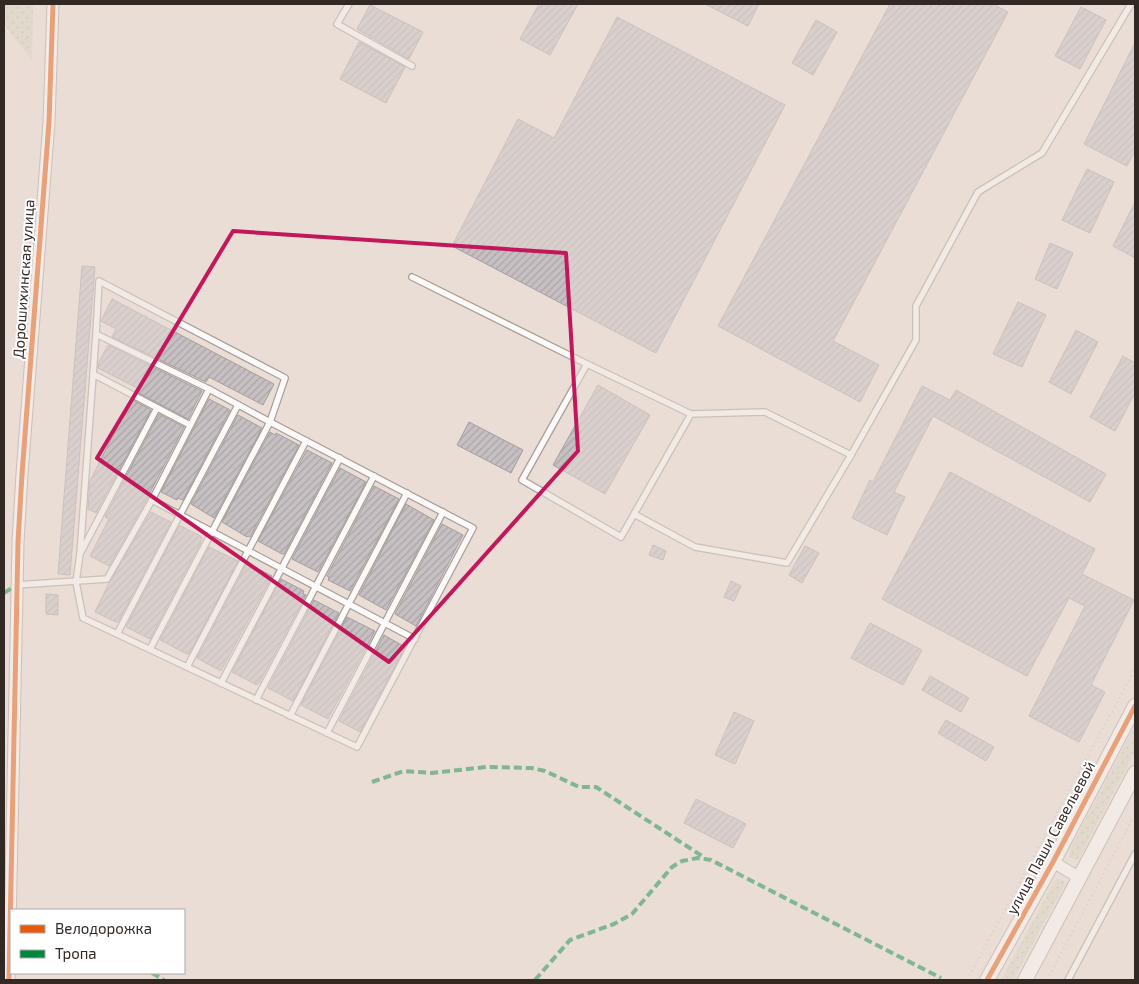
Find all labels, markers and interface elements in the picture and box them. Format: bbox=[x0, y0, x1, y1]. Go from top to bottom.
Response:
street label: Дорошихинская улица bbox=[8, 199, 39, 359]
street label: улица Паши Савельевой bbox=[1002, 758, 1099, 918]
legend bbox=[10, 909, 185, 974]
text: Велодорожка bbox=[55, 919, 152, 937]
text: Тропа bbox=[55, 944, 97, 962]

